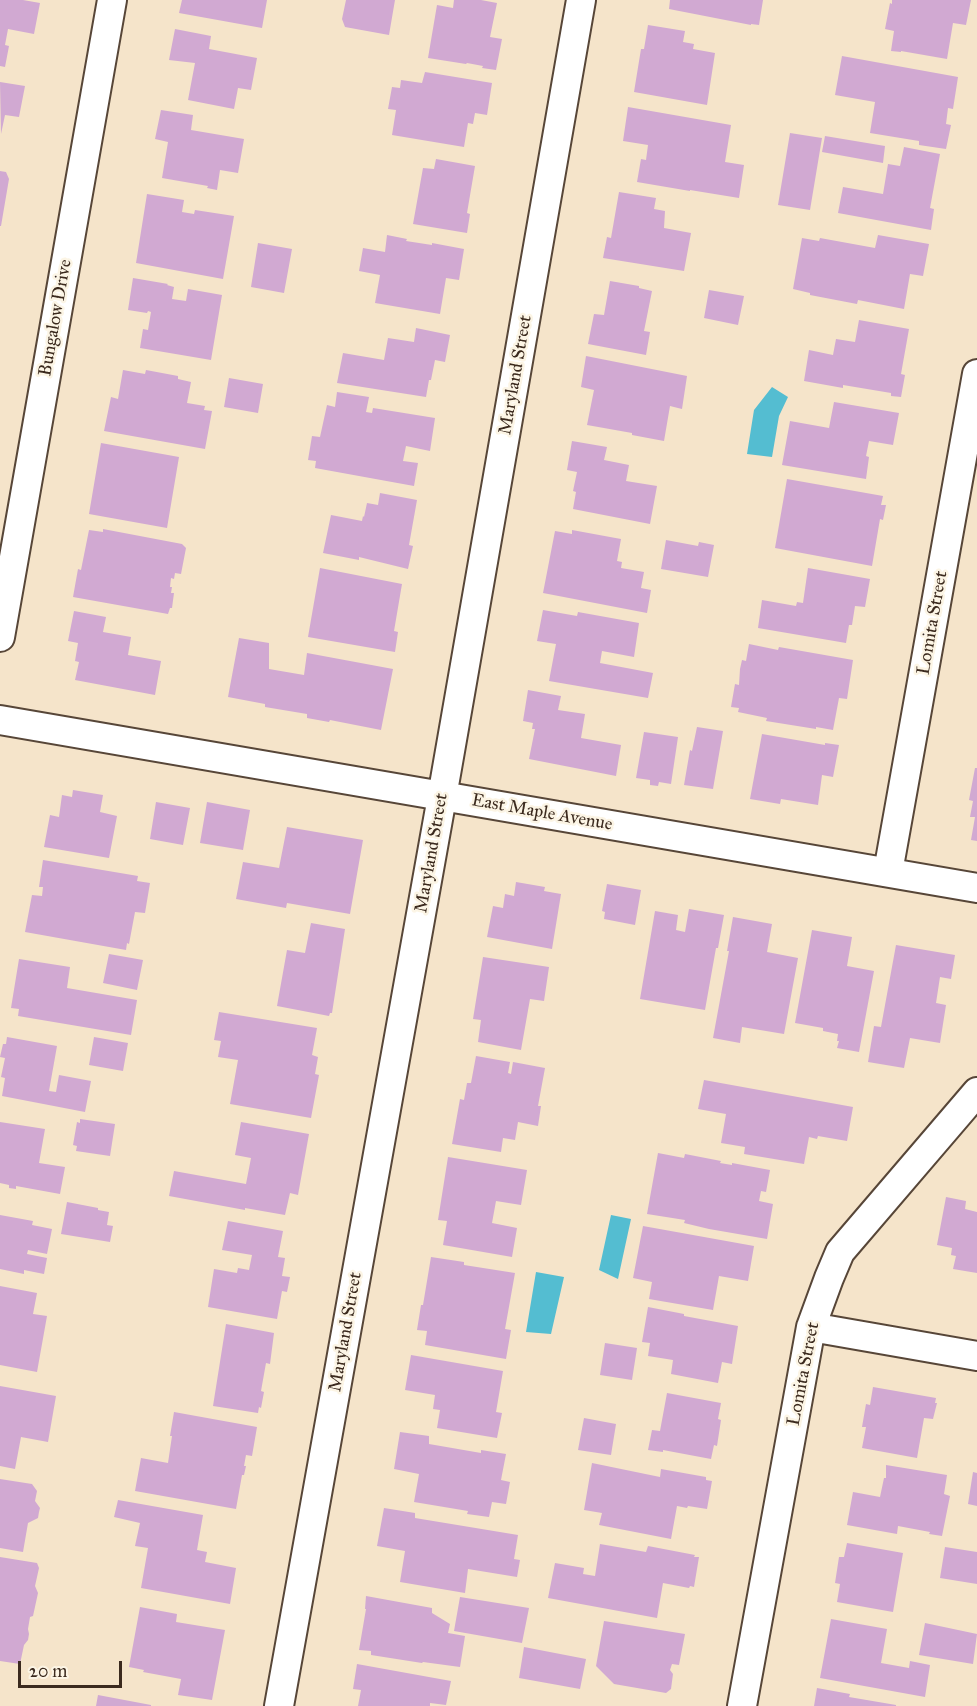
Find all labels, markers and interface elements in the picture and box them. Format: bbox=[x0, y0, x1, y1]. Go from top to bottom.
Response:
street label: Bungalow Drive bbox=[35, 258, 77, 378]
street label: Maryland Street bbox=[495, 313, 537, 437]
street label: Lomita Street bbox=[913, 569, 953, 677]
street label: East Maple Avenue bbox=[470, 790, 614, 836]
street label: Maryland Street bbox=[411, 791, 453, 915]
street label: Maryland Street bbox=[325, 1270, 367, 1394]
street label: Lomita Street bbox=[783, 1320, 825, 1428]
scale bar bbox=[21, 1649, 124, 1687]
text: 20 m bbox=[29, 1660, 67, 1682]

